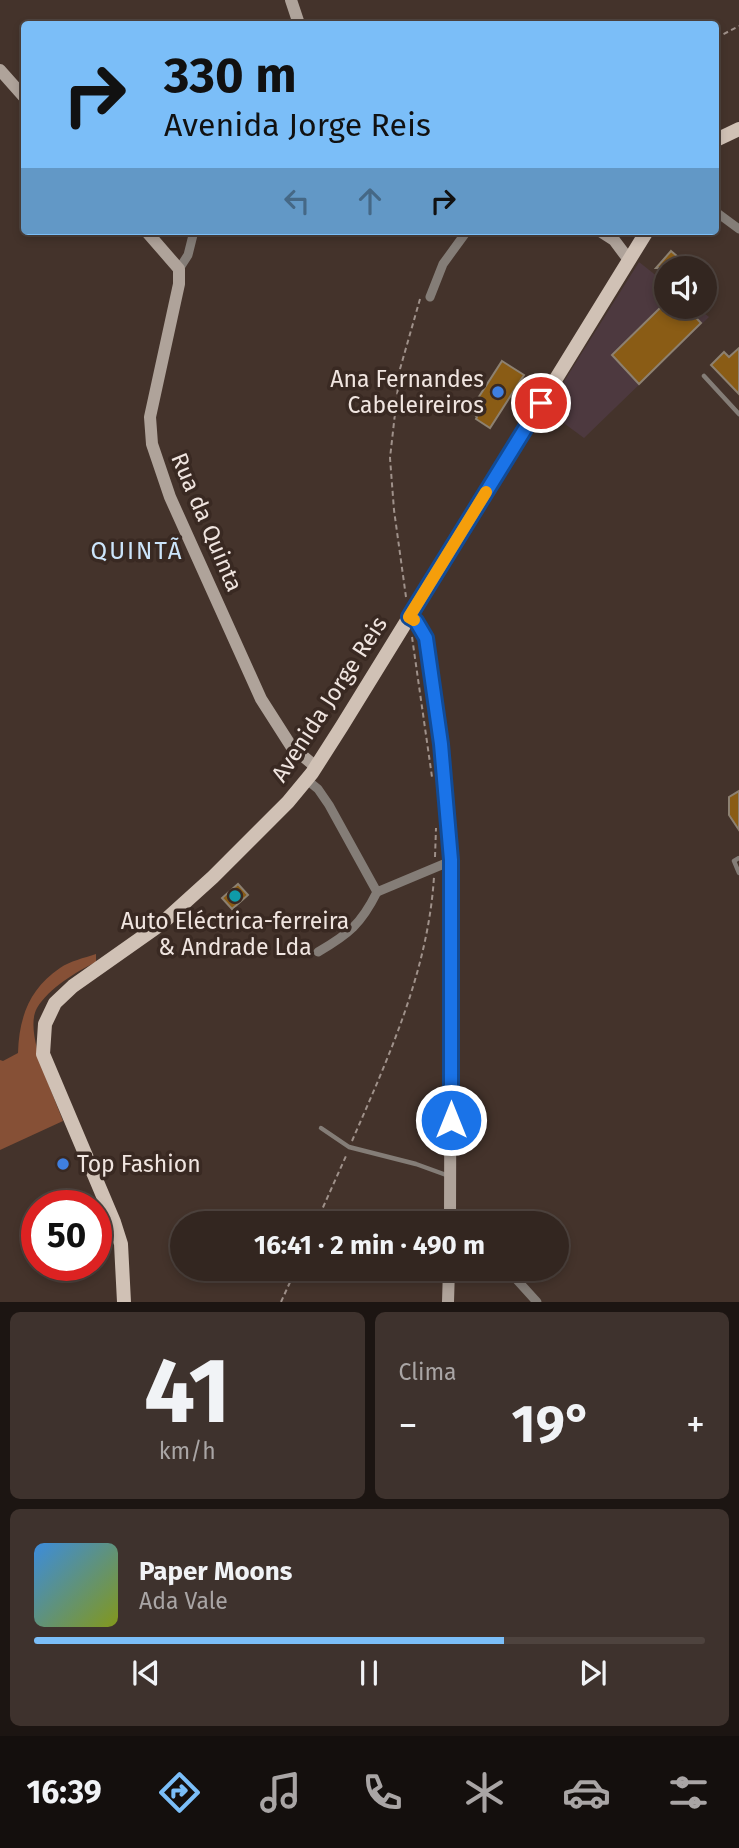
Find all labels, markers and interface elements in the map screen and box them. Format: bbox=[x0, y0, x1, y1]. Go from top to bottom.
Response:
text: 330 m bbox=[164, 46, 297, 105]
icon: right bbox=[49, 49, 140, 140]
text: Avenida Jorge Reis bbox=[164, 106, 431, 144]
icon: left bbox=[278, 182, 316, 220]
icon: ahead bbox=[351, 182, 389, 220]
icon: right bbox=[424, 182, 462, 220]
map controls bbox=[654, 256, 717, 319]
button: sound bbox=[654, 256, 717, 319]
place label: Ana Fernandes Cabeleireiros bbox=[330, 365, 484, 419]
pin bbox=[511, 373, 571, 433]
marker: Ana Fernandes Cabeleireiros bbox=[490, 384, 506, 400]
icon: arrive bbox=[522, 384, 560, 422]
street label: Rua da Quinta bbox=[165, 448, 249, 596]
district label: QUINTÃ bbox=[91, 537, 183, 565]
street label: Avenida Jorge Reis bbox=[265, 611, 393, 787]
marker: Auto Eléctrica-ferreira & Andrade Lda bbox=[227, 888, 243, 904]
place label: Auto Eléctrica-ferreira & Andrade Lda bbox=[121, 907, 349, 961]
position arrow bbox=[414, 1083, 488, 1157]
place label: Top Fashion bbox=[77, 1150, 201, 1178]
marker: Top Fashion bbox=[55, 1156, 71, 1172]
speed limit sign: 50 bbox=[21, 1190, 112, 1281]
text: 16:41 · 2 min · 490 m bbox=[254, 1230, 485, 1261]
text: 41 bbox=[144, 1337, 231, 1446]
text: Clima bbox=[399, 1358, 457, 1386]
text: 19° bbox=[512, 1393, 592, 1456]
text: − bbox=[399, 1402, 418, 1448]
text: + bbox=[686, 1402, 705, 1448]
text: km/h bbox=[159, 1437, 216, 1465]
text: Paper Moons bbox=[139, 1556, 292, 1587]
text: Ada Vale bbox=[139, 1587, 228, 1615]
icon: previous bbox=[127, 1654, 165, 1692]
icon: pause bbox=[350, 1654, 388, 1692]
icon: next bbox=[574, 1654, 612, 1692]
icon: directions bbox=[155, 1768, 204, 1817]
icon: music bbox=[256, 1768, 305, 1817]
icon: phone bbox=[358, 1768, 407, 1817]
icon: climate bbox=[460, 1768, 509, 1817]
icon: car bbox=[562, 1768, 611, 1817]
icon: filters bbox=[664, 1768, 713, 1817]
text: 16:39 bbox=[26, 1773, 102, 1811]

